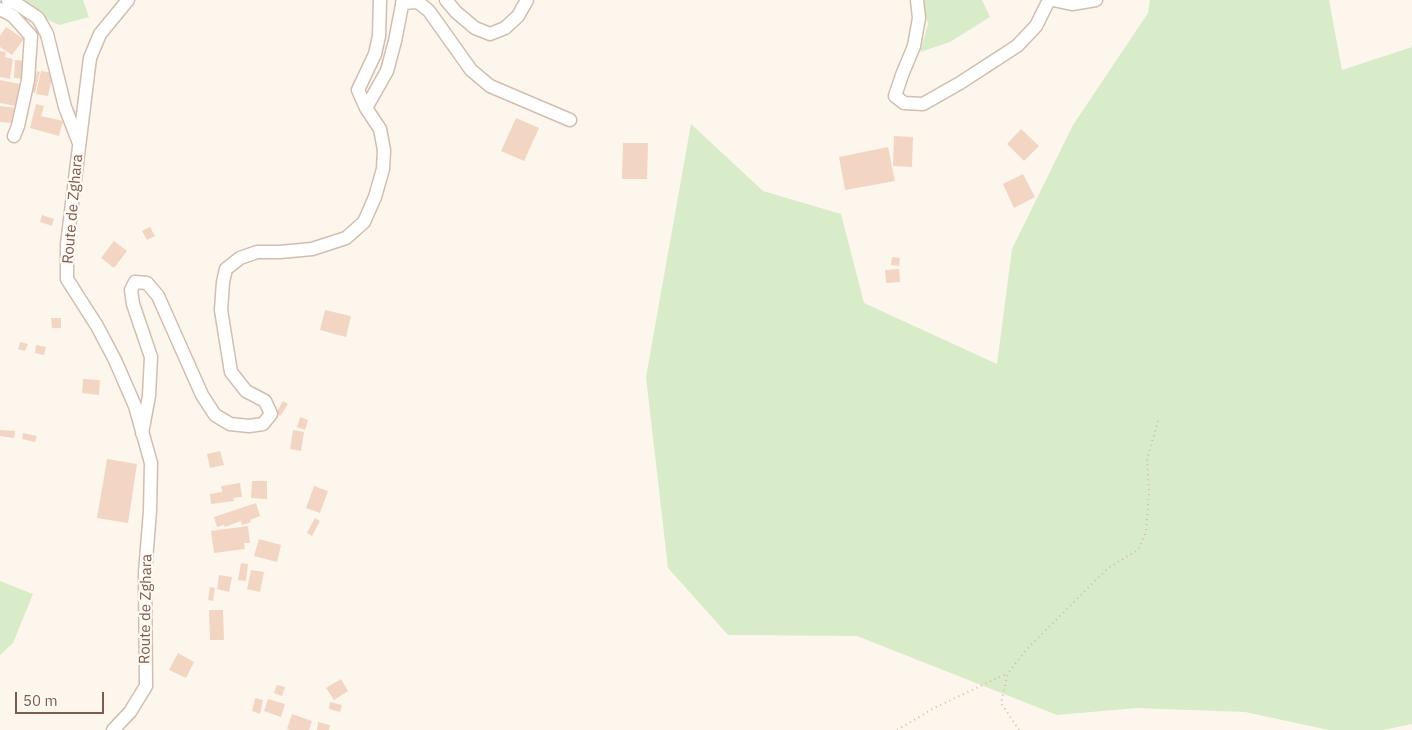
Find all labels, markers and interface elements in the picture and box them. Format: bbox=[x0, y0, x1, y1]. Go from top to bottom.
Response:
street label: Route de Zghara bbox=[59, 153, 87, 265]
street label: Route de Zghara bbox=[136, 554, 156, 664]
scale bar bbox=[18, 682, 106, 714]
text: 50 m bbox=[23, 691, 58, 710]

